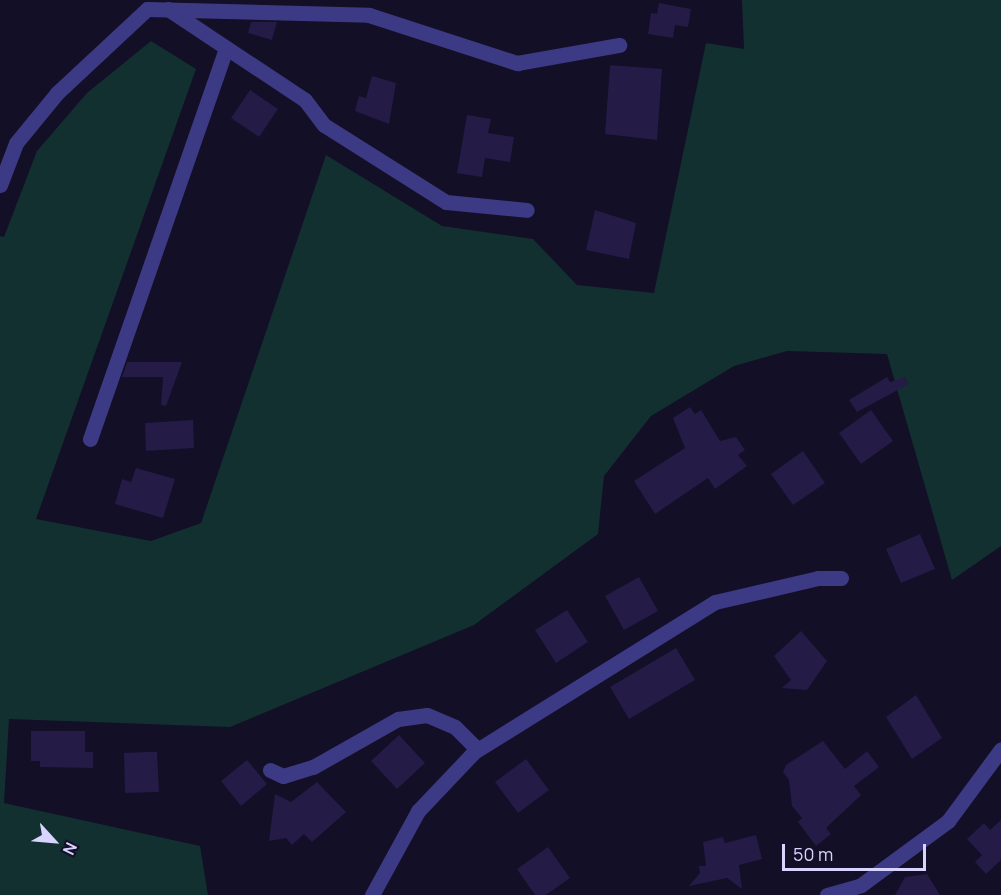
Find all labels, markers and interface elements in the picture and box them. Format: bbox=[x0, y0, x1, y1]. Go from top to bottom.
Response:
north arrow bbox=[24, 811, 84, 871]
scale bar bbox=[785, 832, 929, 870]
text: N bbox=[58, 839, 83, 859]
text: 50 m bbox=[793, 842, 833, 866]

